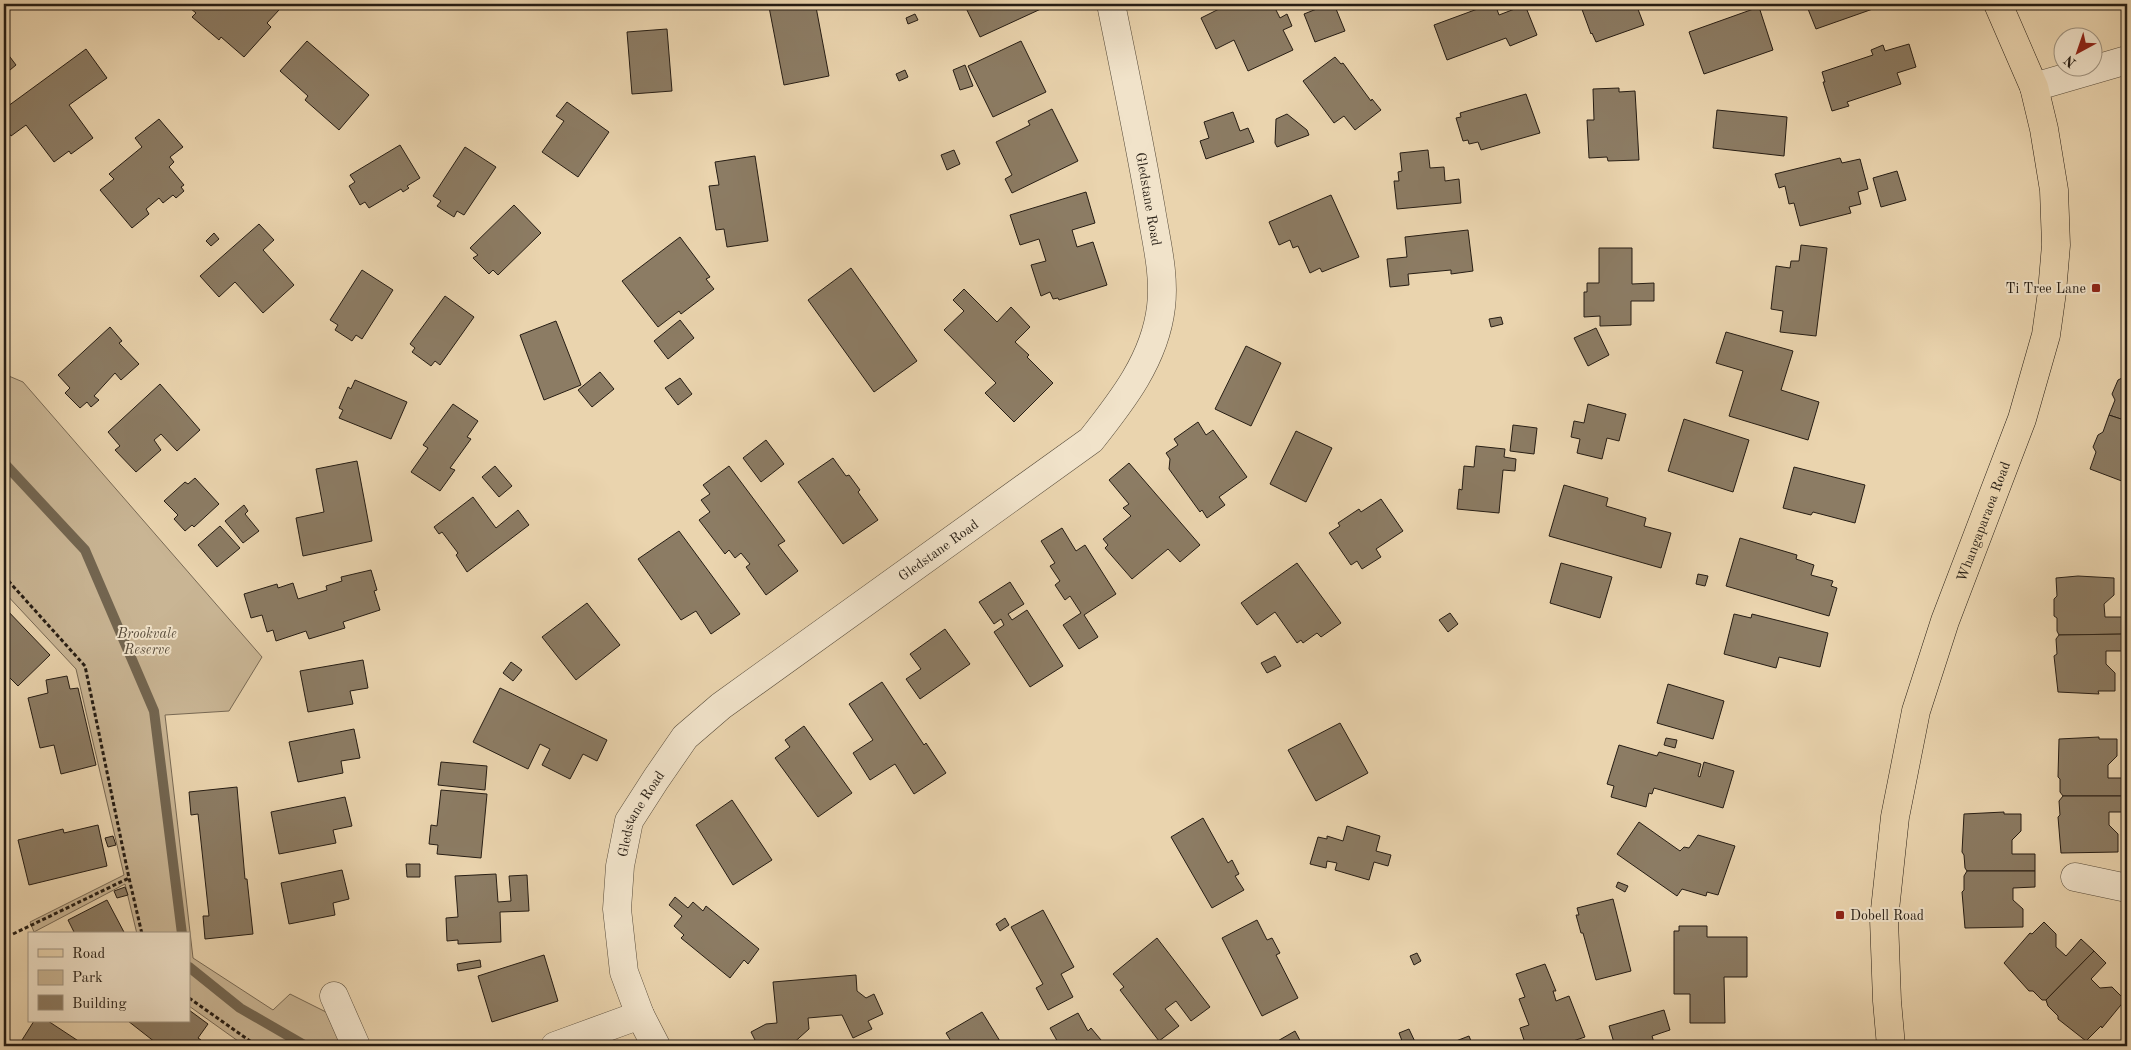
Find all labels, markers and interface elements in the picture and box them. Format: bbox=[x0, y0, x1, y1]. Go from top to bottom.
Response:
north arrow bbox=[2054, 28, 2104, 78]
text: N bbox=[2061, 52, 2079, 70]
street label: Gledstane Road bbox=[1133, 151, 1163, 247]
place label: Ti Tree Lane bbox=[2005, 282, 2086, 296]
marker: Ti Tree Lane bbox=[2090, 282, 2102, 294]
street label: Whangaparaoa Road bbox=[1955, 460, 2013, 584]
street label: Gledstane Road bbox=[896, 517, 981, 584]
park label: Brookvale Reserve bbox=[116, 627, 177, 657]
street label: Gledstane Road bbox=[616, 769, 667, 858]
marker: Dobell Road bbox=[1834, 909, 1846, 921]
place label: Dobell Road bbox=[1850, 909, 1924, 923]
legend bbox=[28, 932, 190, 1022]
text: Road bbox=[72, 947, 106, 962]
text: Park bbox=[72, 971, 103, 986]
text: Building bbox=[72, 997, 127, 1012]

